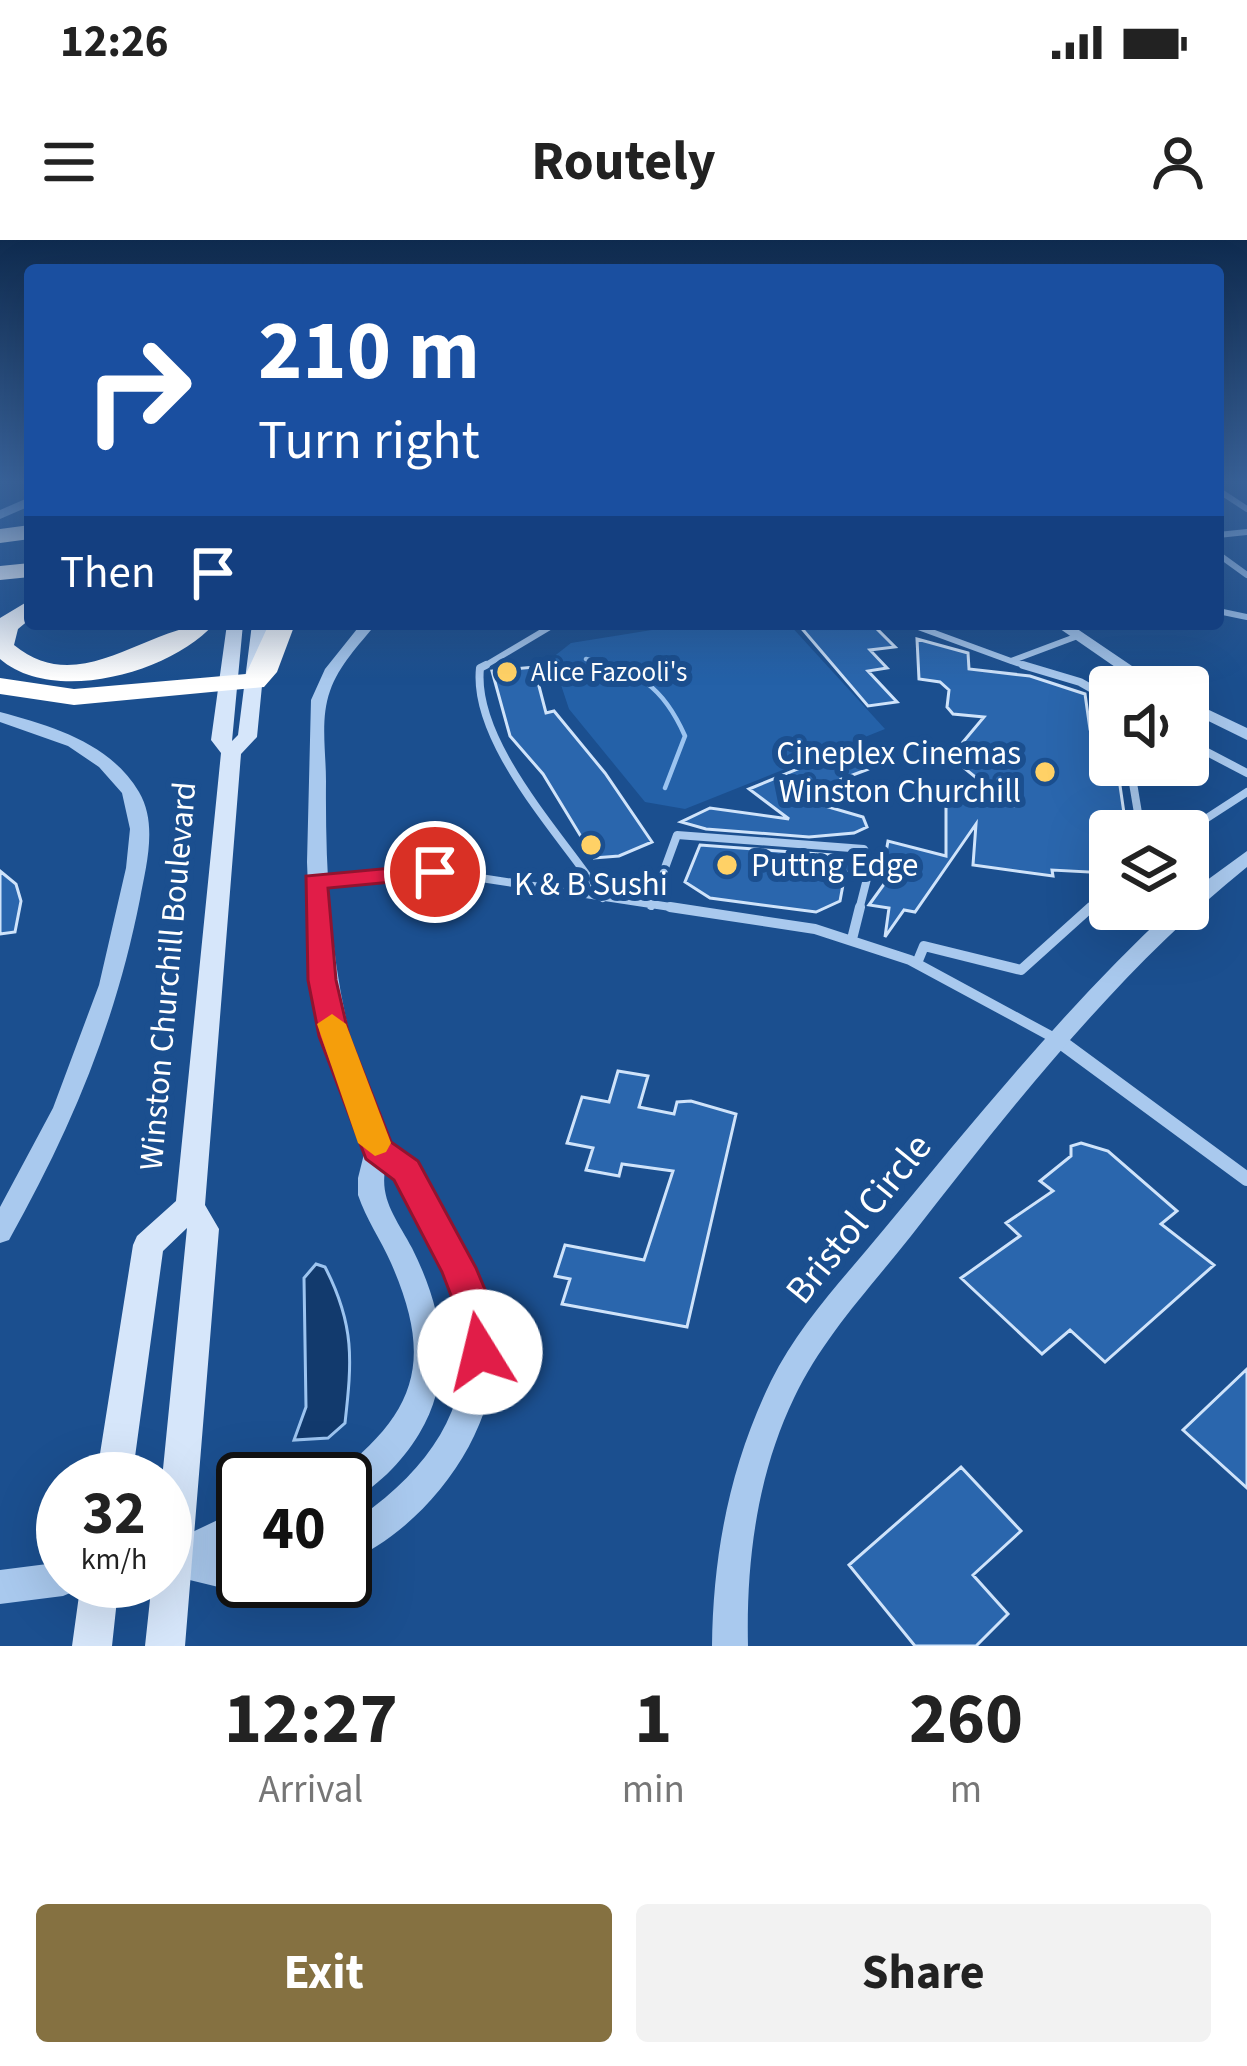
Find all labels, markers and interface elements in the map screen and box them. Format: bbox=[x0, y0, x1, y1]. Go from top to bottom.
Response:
text: 12:26 bbox=[60, 10, 169, 74]
text: Routely bbox=[531, 124, 716, 201]
icon: menu bbox=[36, 129, 102, 195]
icon: person bbox=[1145, 129, 1211, 195]
text: 210 m bbox=[258, 292, 480, 412]
icon: right bbox=[60, 312, 216, 468]
text: Turn right bbox=[258, 403, 480, 480]
icon: arrive bbox=[180, 540, 246, 606]
text: Then bbox=[60, 541, 156, 605]
place label: Alice Fazooli's bbox=[531, 653, 687, 692]
marker: Alice Fazooli's bbox=[494, 659, 520, 685]
map controls bbox=[1089, 666, 1209, 930]
button: sound bbox=[1089, 666, 1209, 786]
place label: Cineplex Cinemas Winston Churchill bbox=[776, 730, 1021, 815]
marker: Cineplex Cinemas Winston Churchill bbox=[1032, 759, 1058, 785]
street label: Winston Churchill Boulevard bbox=[128, 780, 208, 1172]
button: layers bbox=[1089, 810, 1209, 930]
pin bbox=[384, 821, 486, 923]
marker: K & B Sushi bbox=[578, 832, 604, 858]
icon: arrive bbox=[402, 839, 468, 905]
place label: Puttng Edge bbox=[751, 842, 919, 889]
marker: Puttng Edge bbox=[714, 852, 740, 878]
place label: K & B Sushi bbox=[514, 861, 668, 908]
street label: Bristol Circle bbox=[773, 1122, 945, 1316]
position arrow bbox=[417, 1289, 543, 1415]
speed limit sign: 40 bbox=[216, 1452, 372, 1608]
text: 32 bbox=[82, 1472, 146, 1557]
text: km/h bbox=[81, 1538, 147, 1581]
text: 12:27 bbox=[224, 1668, 398, 1771]
text: 1 bbox=[634, 1668, 672, 1771]
text: 260 bbox=[909, 1668, 1023, 1771]
text: Arrival bbox=[258, 1762, 363, 1818]
text: min bbox=[622, 1762, 685, 1818]
text: m bbox=[950, 1762, 982, 1818]
button: Exit bbox=[36, 1904, 612, 2042]
button: Share bbox=[636, 1904, 1211, 2042]

